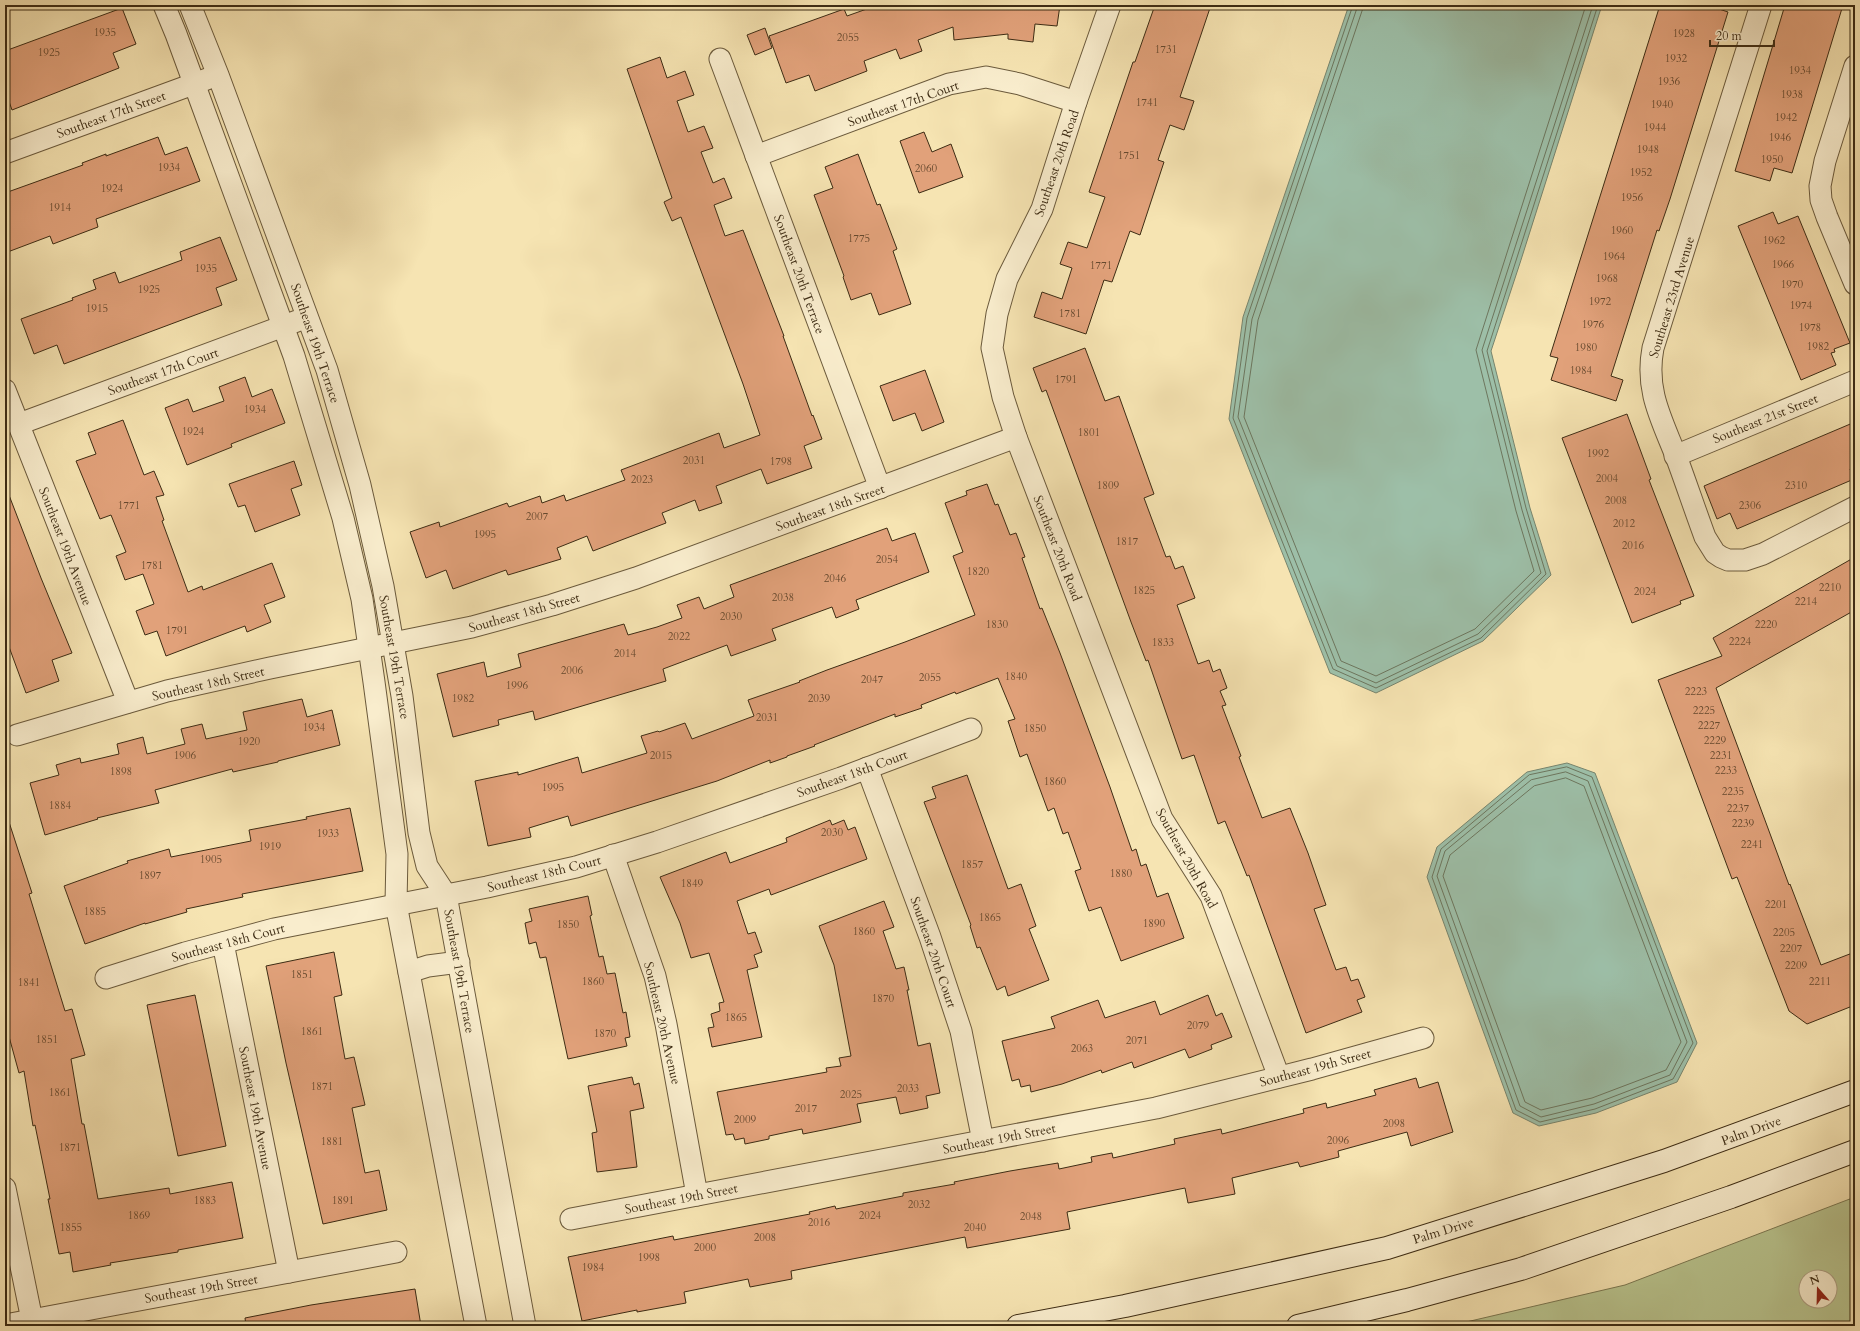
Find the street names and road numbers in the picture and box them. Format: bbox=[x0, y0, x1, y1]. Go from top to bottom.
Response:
street label: Southeast 17th Court bbox=[845, 76, 961, 131]
street label: Southeast 17th Street bbox=[54, 87, 168, 143]
street label: Southeast 20th Road bbox=[1030, 107, 1084, 219]
street label: Southeast 20th Terrace bbox=[769, 212, 829, 337]
street label: Southeast 23rd Avenue bbox=[1645, 234, 1699, 360]
street label: Southeast 19th Terrace bbox=[286, 281, 344, 406]
street label: Southeast 17th Court bbox=[106, 344, 221, 400]
street label: Southeast 21st Street bbox=[1710, 390, 1821, 448]
street label: Southeast 18th Street bbox=[773, 480, 887, 536]
street label: Southeast 19th Avenue bbox=[34, 485, 96, 608]
street label: Southeast 20th Road bbox=[1029, 493, 1086, 604]
street label: Southeast 18th Street bbox=[467, 588, 582, 637]
street label: Southeast 19th Terrace bbox=[374, 594, 414, 721]
street label: Southeast 18th Street bbox=[150, 662, 266, 706]
street label: Southeast 18th Court bbox=[795, 746, 910, 802]
street label: Southeast 20th Road bbox=[1151, 805, 1221, 912]
street label: Southeast 18th Court bbox=[486, 851, 603, 897]
street label: Southeast 20th Court bbox=[906, 894, 961, 1010]
street label: Southeast 19th Terrace bbox=[439, 908, 479, 1035]
street label: Southeast 18th Court bbox=[170, 919, 287, 967]
street label: Southeast 20th Avenue bbox=[639, 960, 685, 1087]
street label: Southeast 19th Street bbox=[1258, 1044, 1373, 1092]
street label: Southeast 19th Avenue bbox=[234, 1045, 276, 1172]
street label: Palm Drive bbox=[1719, 1112, 1784, 1150]
street label: Southeast 19th Street bbox=[941, 1119, 1057, 1159]
street label: Southeast 19th Street bbox=[623, 1179, 739, 1219]
street label: Palm Drive bbox=[1411, 1213, 1476, 1249]
street label: Southeast 19th Street bbox=[143, 1270, 259, 1308]

